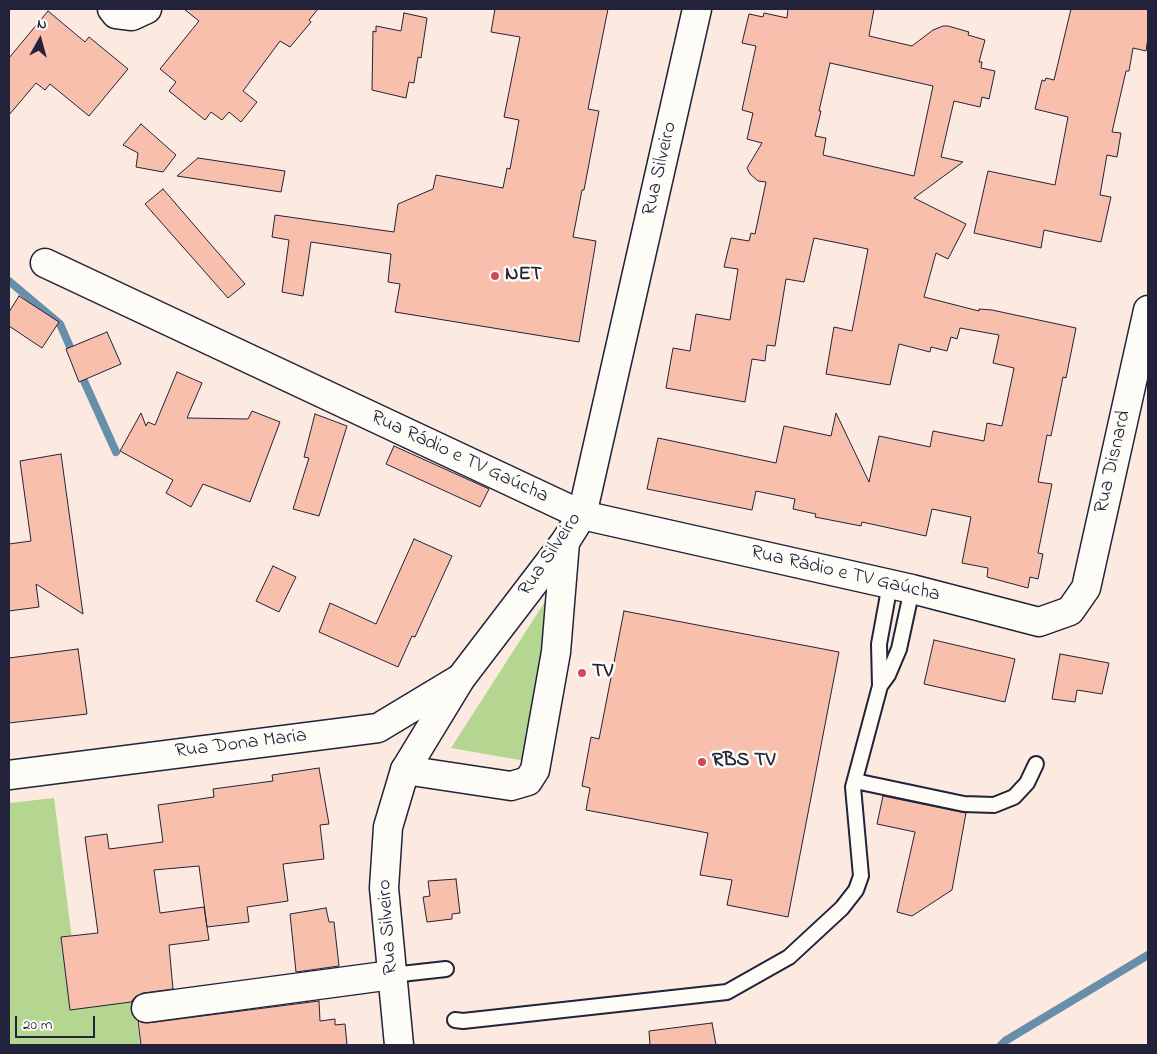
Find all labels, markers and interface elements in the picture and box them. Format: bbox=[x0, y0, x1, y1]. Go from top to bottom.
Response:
text: N bbox=[36, 14, 48, 36]
north arrow bbox=[15, 15, 65, 65]
street label: Rua Silveiro bbox=[639, 120, 683, 218]
place label: NET bbox=[505, 264, 542, 288]
marker: NET bbox=[489, 270, 501, 282]
street label: Rua Rádio e TV Gaúcha bbox=[366, 406, 552, 510]
street label: Rua Disnard bbox=[1091, 408, 1137, 516]
street label: Rua Silveiro bbox=[514, 509, 588, 601]
street label: Rua Rádio e TV Gaúcha bbox=[748, 542, 942, 608]
place label: TV bbox=[592, 661, 613, 685]
marker: TV bbox=[576, 667, 588, 679]
street label: Rua Dona Maria bbox=[174, 725, 308, 765]
place label: RBS TV bbox=[712, 750, 775, 774]
marker: RBS TV bbox=[696, 756, 708, 768]
street label: Rua Silveiro bbox=[374, 879, 404, 975]
scale bar bbox=[18, 1006, 98, 1038]
text: 20 m bbox=[23, 1014, 52, 1036]

